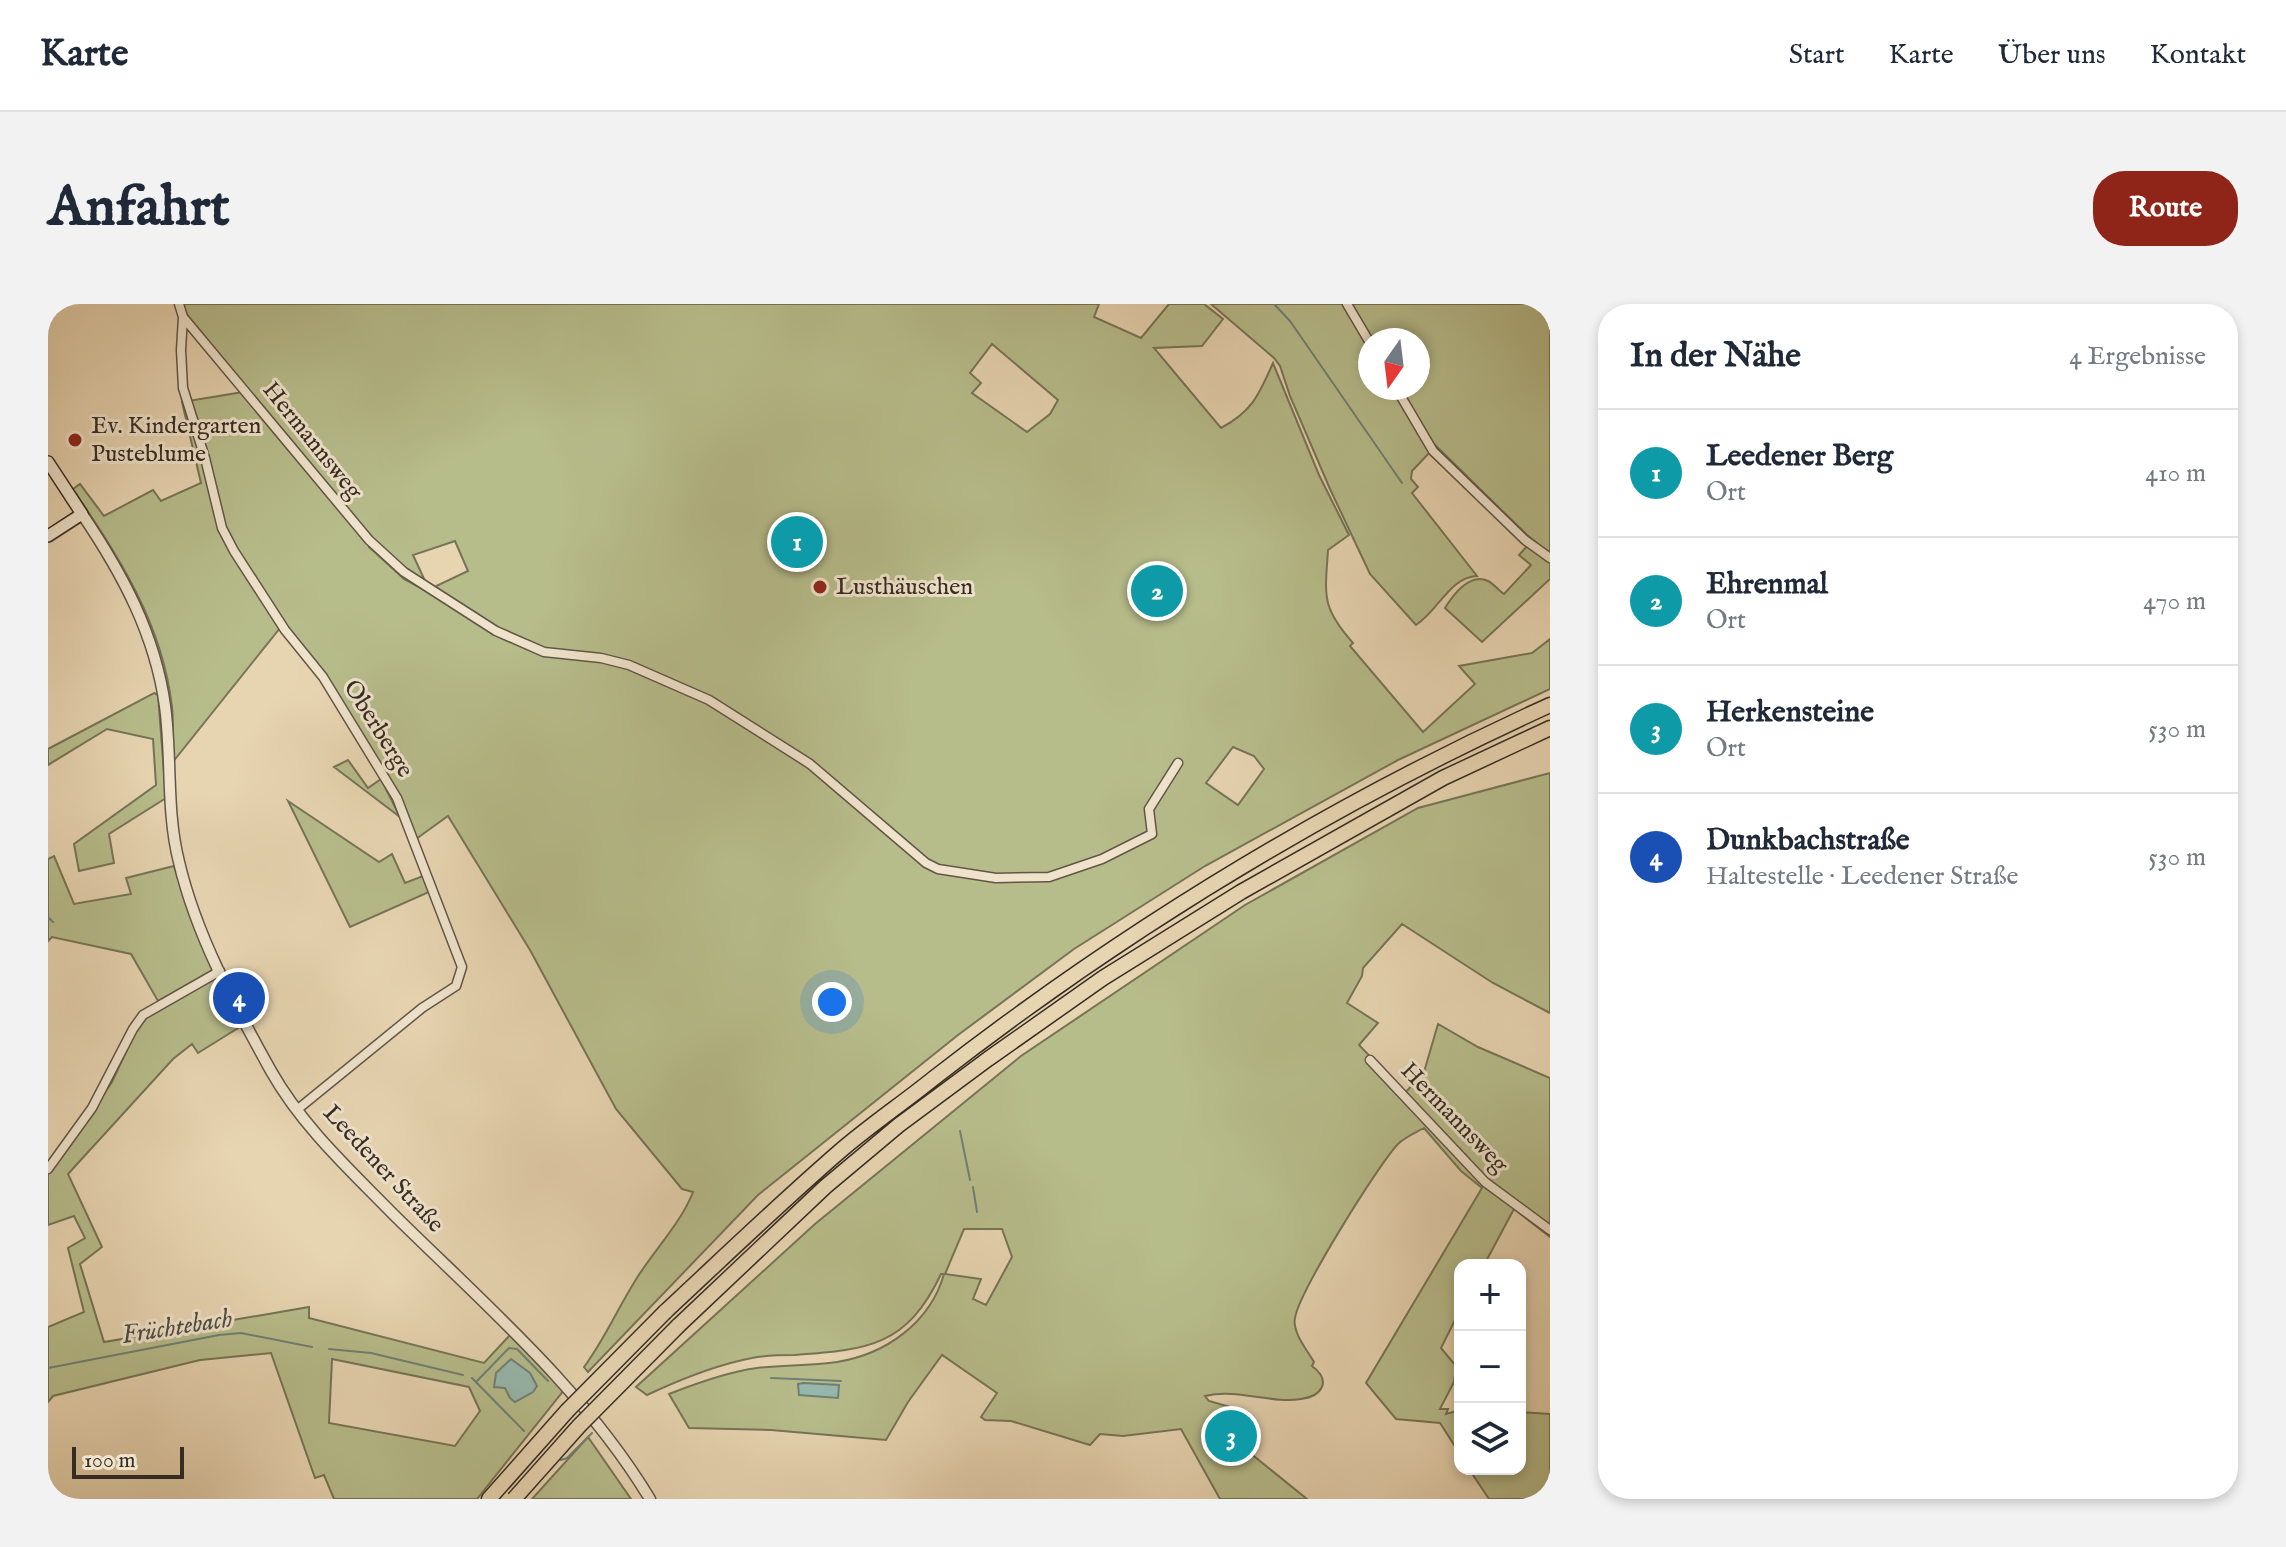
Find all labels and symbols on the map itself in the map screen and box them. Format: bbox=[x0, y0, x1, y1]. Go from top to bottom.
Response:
north arrow bbox=[1358, 328, 1430, 400]
street label: Hermannsweg bbox=[255, 376, 370, 507]
place label: Ev. Kindergarten Pusteblume bbox=[91, 411, 261, 470]
marker: Ev. Kindergarten Pusteblume bbox=[66, 431, 84, 449]
pin: 1 bbox=[771, 512, 823, 572]
pin: 2 bbox=[1131, 561, 1183, 621]
place label: Lusthäuschen bbox=[836, 572, 973, 603]
marker: Lusthäuschen bbox=[811, 578, 829, 596]
street label: Oberberge bbox=[336, 674, 420, 784]
pin: 4 bbox=[213, 968, 265, 1028]
your location bbox=[812, 982, 852, 1022]
street label: Hermannsweg bbox=[1393, 1056, 1515, 1181]
street label: Leedener Straße bbox=[316, 1098, 450, 1240]
water label: Früchtebach bbox=[119, 1302, 235, 1352]
pin: 3 bbox=[1205, 1406, 1257, 1466]
scale bar bbox=[72, 1443, 184, 1479]

